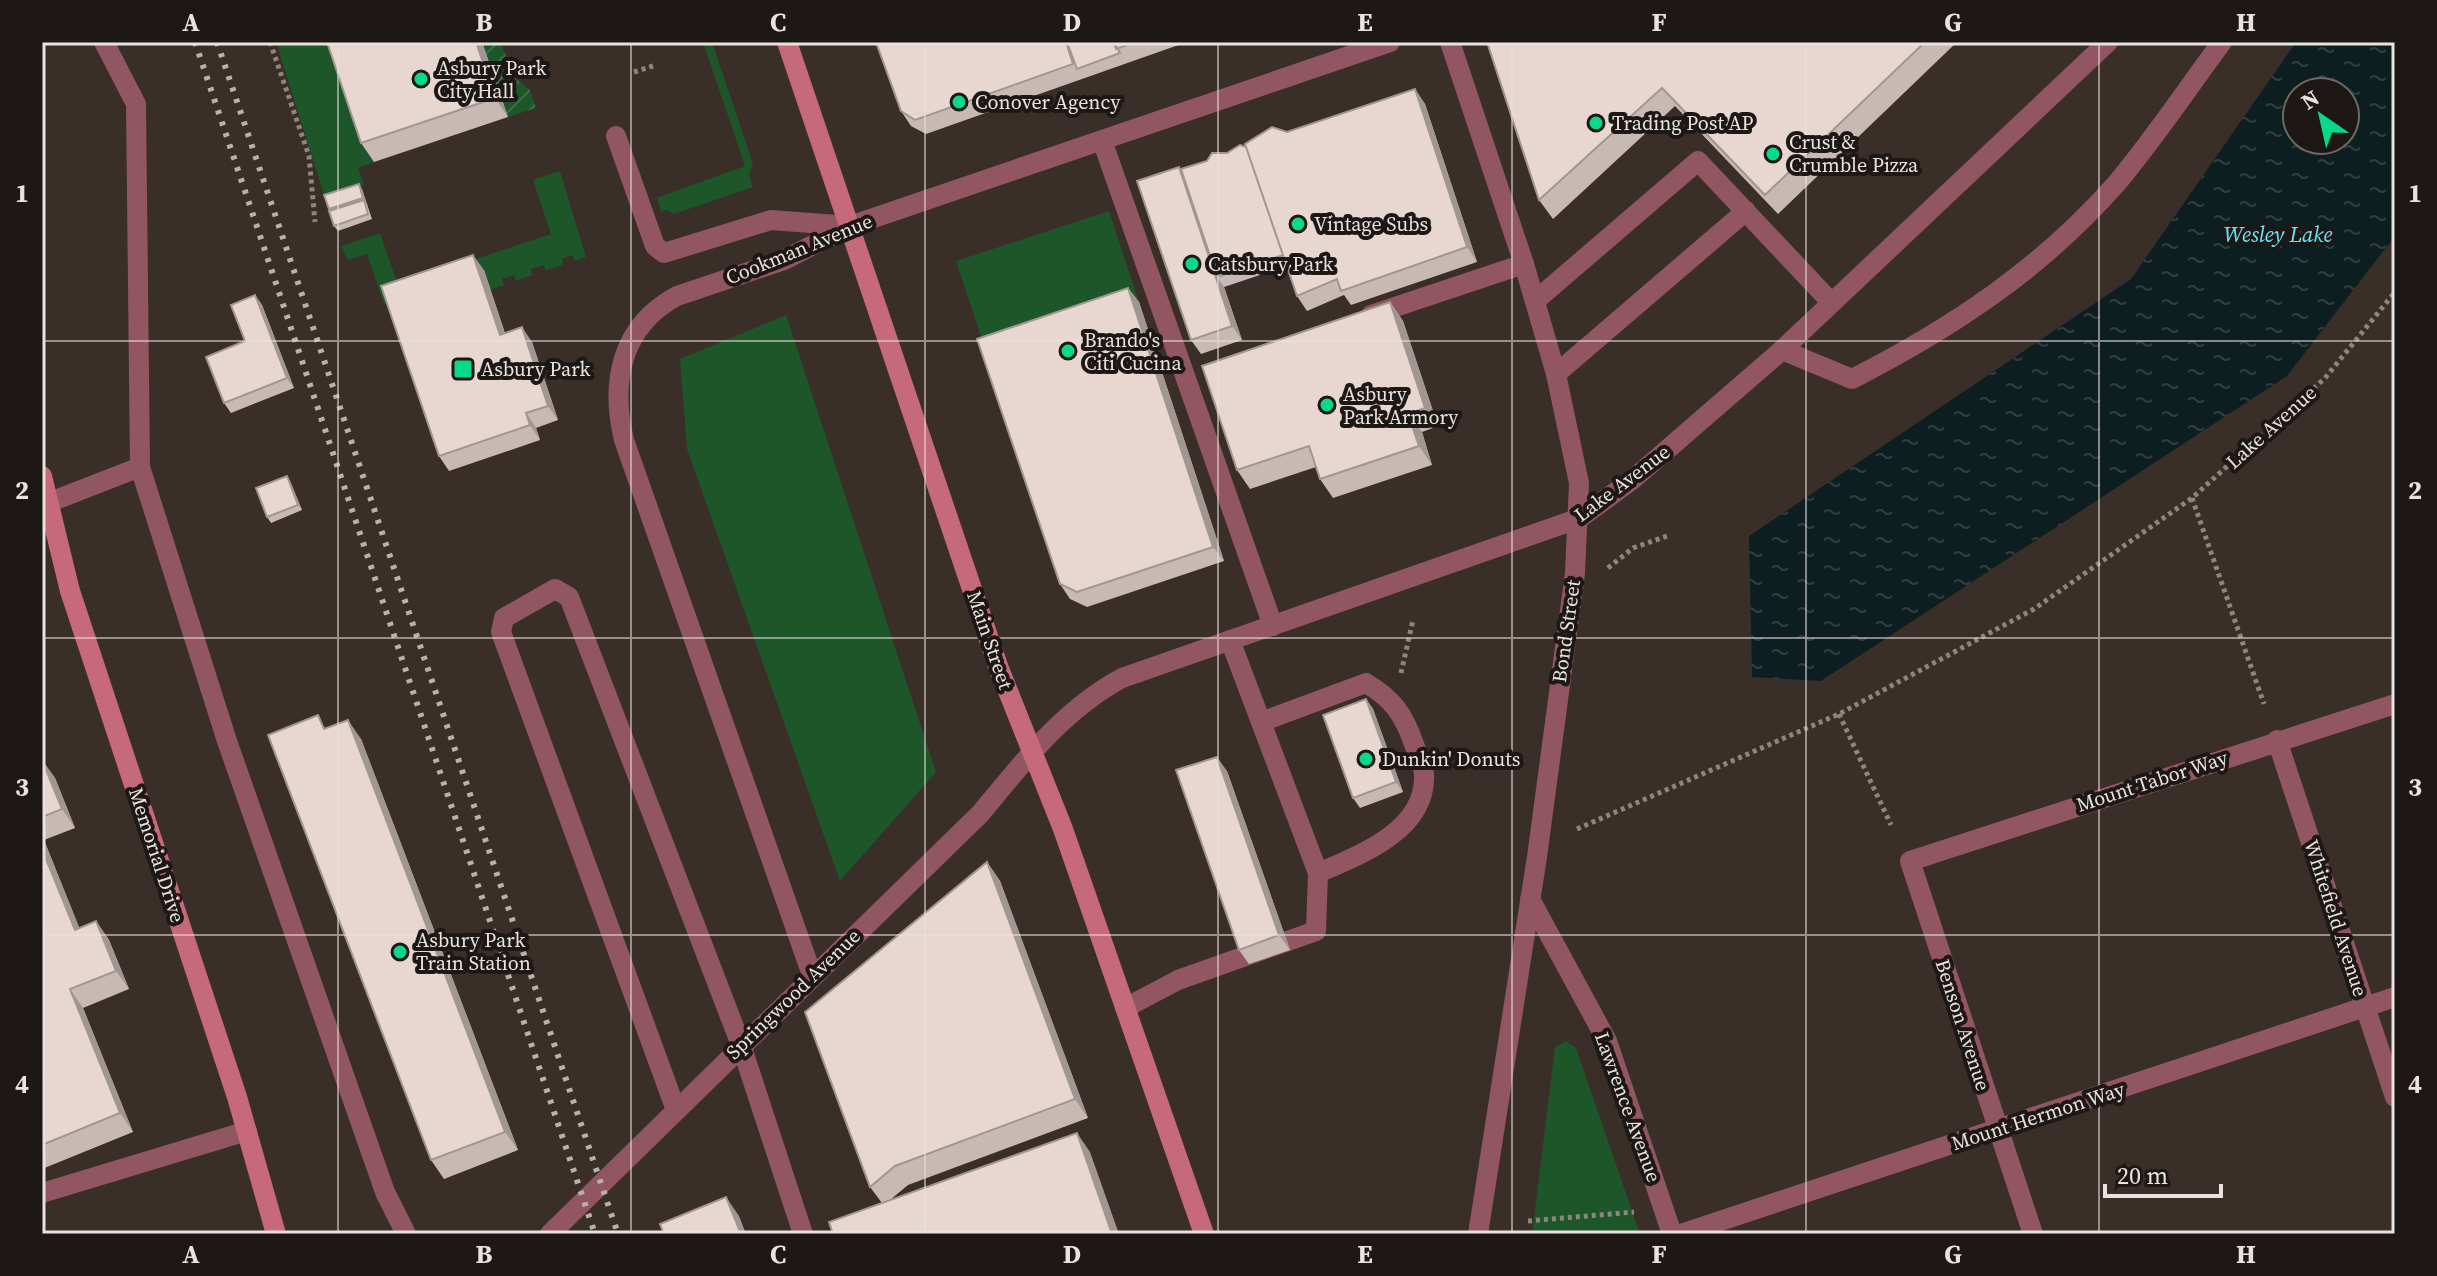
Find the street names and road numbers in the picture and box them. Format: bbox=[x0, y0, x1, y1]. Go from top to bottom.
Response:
street label: Cookman Avenue bbox=[721, 207, 877, 291]
street label: Lake Avenue bbox=[2220, 379, 2322, 475]
street label: Lake Avenue bbox=[1568, 438, 1676, 528]
street label: Bond Street bbox=[1545, 577, 1587, 684]
street label: Main Street bbox=[960, 587, 1020, 693]
street label: Mount Tabor Way bbox=[2073, 743, 2232, 819]
street label: Memorial Drive bbox=[122, 784, 192, 926]
street label: Whitefield Avenue bbox=[2297, 836, 2375, 1000]
street label: Springwood Avenue bbox=[720, 922, 866, 1066]
street label: Benson Avenue bbox=[1929, 956, 1997, 1094]
street label: Lawrence Avenue bbox=[1588, 1028, 1668, 1186]
street label: Mount Hermon Way bbox=[1948, 1075, 2129, 1157]

